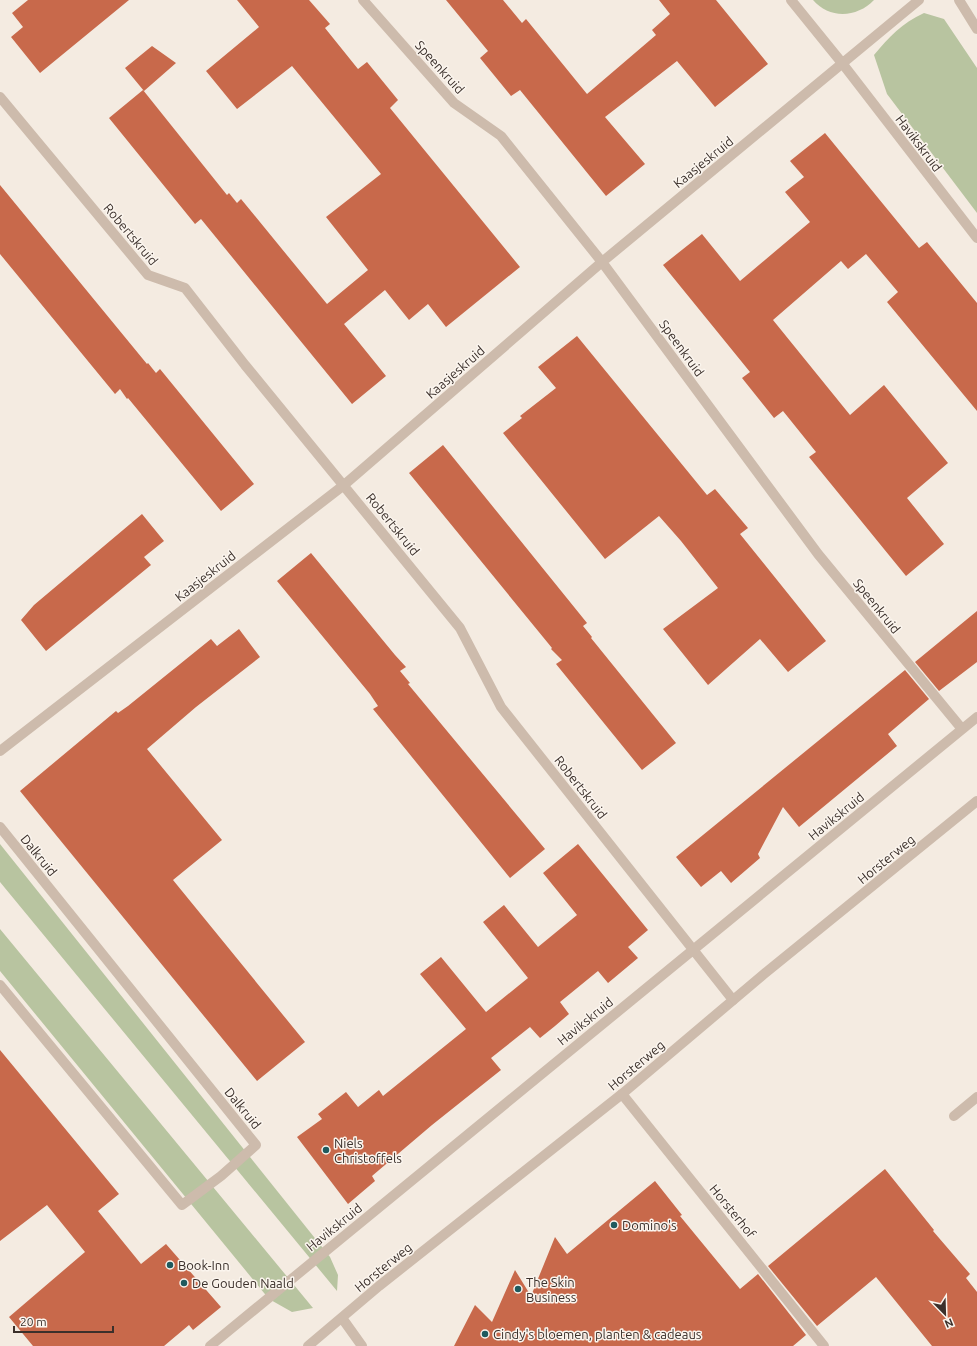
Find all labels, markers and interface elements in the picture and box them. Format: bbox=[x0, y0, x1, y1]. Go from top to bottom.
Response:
street label: Speenkruid bbox=[413, 38, 467, 96]
street label: Havikskruid bbox=[893, 112, 945, 174]
street label: Kaasjeskruid bbox=[670, 134, 736, 190]
street label: Robertskruid bbox=[101, 200, 161, 268]
street label: Speenkruid bbox=[657, 317, 707, 379]
street label: Kaasjeskruid bbox=[423, 343, 487, 401]
street label: Robertskruid bbox=[364, 490, 422, 558]
street label: Kaasjeskruid bbox=[172, 548, 238, 604]
street label: Speenkruid bbox=[851, 576, 903, 636]
street label: Robertskruid bbox=[552, 753, 610, 821]
street label: Havikskruid bbox=[806, 789, 866, 843]
street label: Dalkruid bbox=[18, 832, 60, 878]
street label: Horsterweg bbox=[855, 832, 917, 886]
street label: Havikskruid bbox=[555, 994, 615, 1048]
street label: Horsterweg bbox=[605, 1037, 667, 1093]
street label: Dalkruid bbox=[222, 1085, 264, 1131]
place label: Niels Christoffels bbox=[334, 1136, 402, 1165]
marker: Niels Christoffels bbox=[321, 1145, 331, 1155]
street label: Horsterhof bbox=[707, 1182, 759, 1240]
street label: Havikskruid bbox=[304, 1200, 364, 1254]
place label: Domino's bbox=[622, 1218, 677, 1232]
marker: Domino's bbox=[609, 1220, 619, 1230]
street label: Horsterweg bbox=[352, 1240, 414, 1294]
place label: Book-Inn bbox=[178, 1258, 230, 1272]
marker: Book-Inn bbox=[165, 1260, 175, 1270]
place label: The Skin Business bbox=[526, 1275, 577, 1304]
place label: De Gouden Naald bbox=[192, 1276, 294, 1290]
marker: De Gouden Naald bbox=[179, 1278, 189, 1288]
marker: The Skin Business bbox=[513, 1284, 523, 1294]
north arrow bbox=[925, 1294, 965, 1334]
scale bar bbox=[14, 1308, 113, 1334]
text: 20 m bbox=[20, 1315, 47, 1328]
text: N bbox=[943, 1316, 955, 1330]
place label: Cindy's bloemen, planten & cadeaus bbox=[493, 1327, 702, 1342]
marker: Cindy's bloemen, planten & cadeaus bbox=[480, 1329, 490, 1339]

